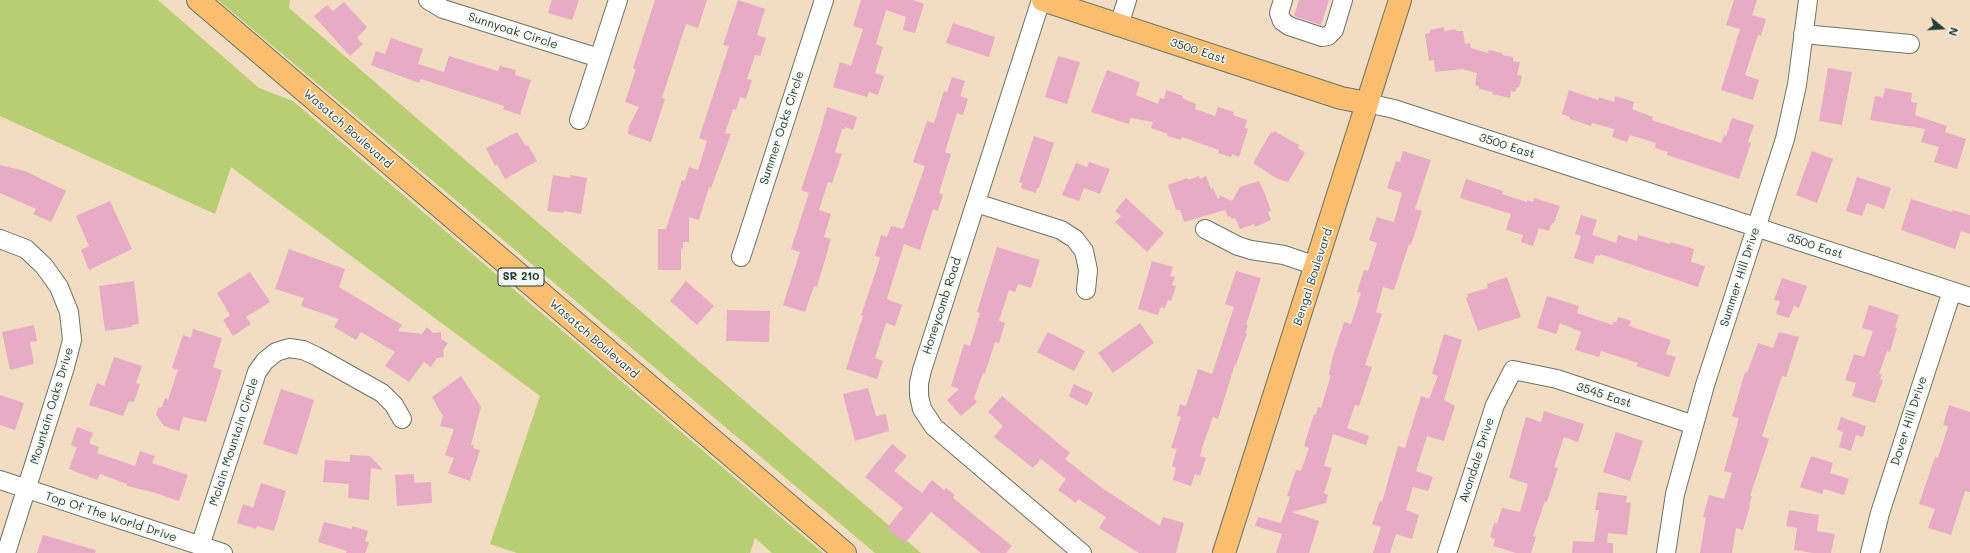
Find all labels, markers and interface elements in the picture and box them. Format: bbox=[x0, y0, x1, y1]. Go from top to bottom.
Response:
north arrow bbox=[1922, 8, 1962, 48]
street label: Sunnyoak Circle bbox=[466, 10, 560, 52]
text: N bbox=[1945, 26, 1962, 38]
street label: 3500 East bbox=[1168, 35, 1228, 67]
street label: Summer Oaks Circle bbox=[757, 69, 807, 187]
street label: Wasatch Boulevard bbox=[301, 86, 395, 172]
street label: 3500 East bbox=[1477, 130, 1537, 162]
street label: Bengal Boulevard bbox=[1290, 226, 1336, 328]
street label: Summer Hill Drive bbox=[1717, 226, 1763, 328]
street label: 3500 East bbox=[1785, 230, 1845, 262]
street label: Honeycomb Road bbox=[920, 256, 964, 356]
road number: SR 210 bbox=[498, 268, 544, 286]
street label: Wasatch Boulevard bbox=[547, 296, 641, 382]
street label: Mountain Oaks Drive bbox=[27, 346, 77, 466]
street label: Dover Hill Drive bbox=[1888, 375, 1930, 467]
street label: Mclain Mountain Circle bbox=[206, 376, 262, 508]
street label: 3545 East bbox=[1574, 379, 1634, 411]
street label: Avondale Drive bbox=[1457, 416, 1497, 504]
street label: Top Of The World Drive bbox=[43, 489, 179, 545]

